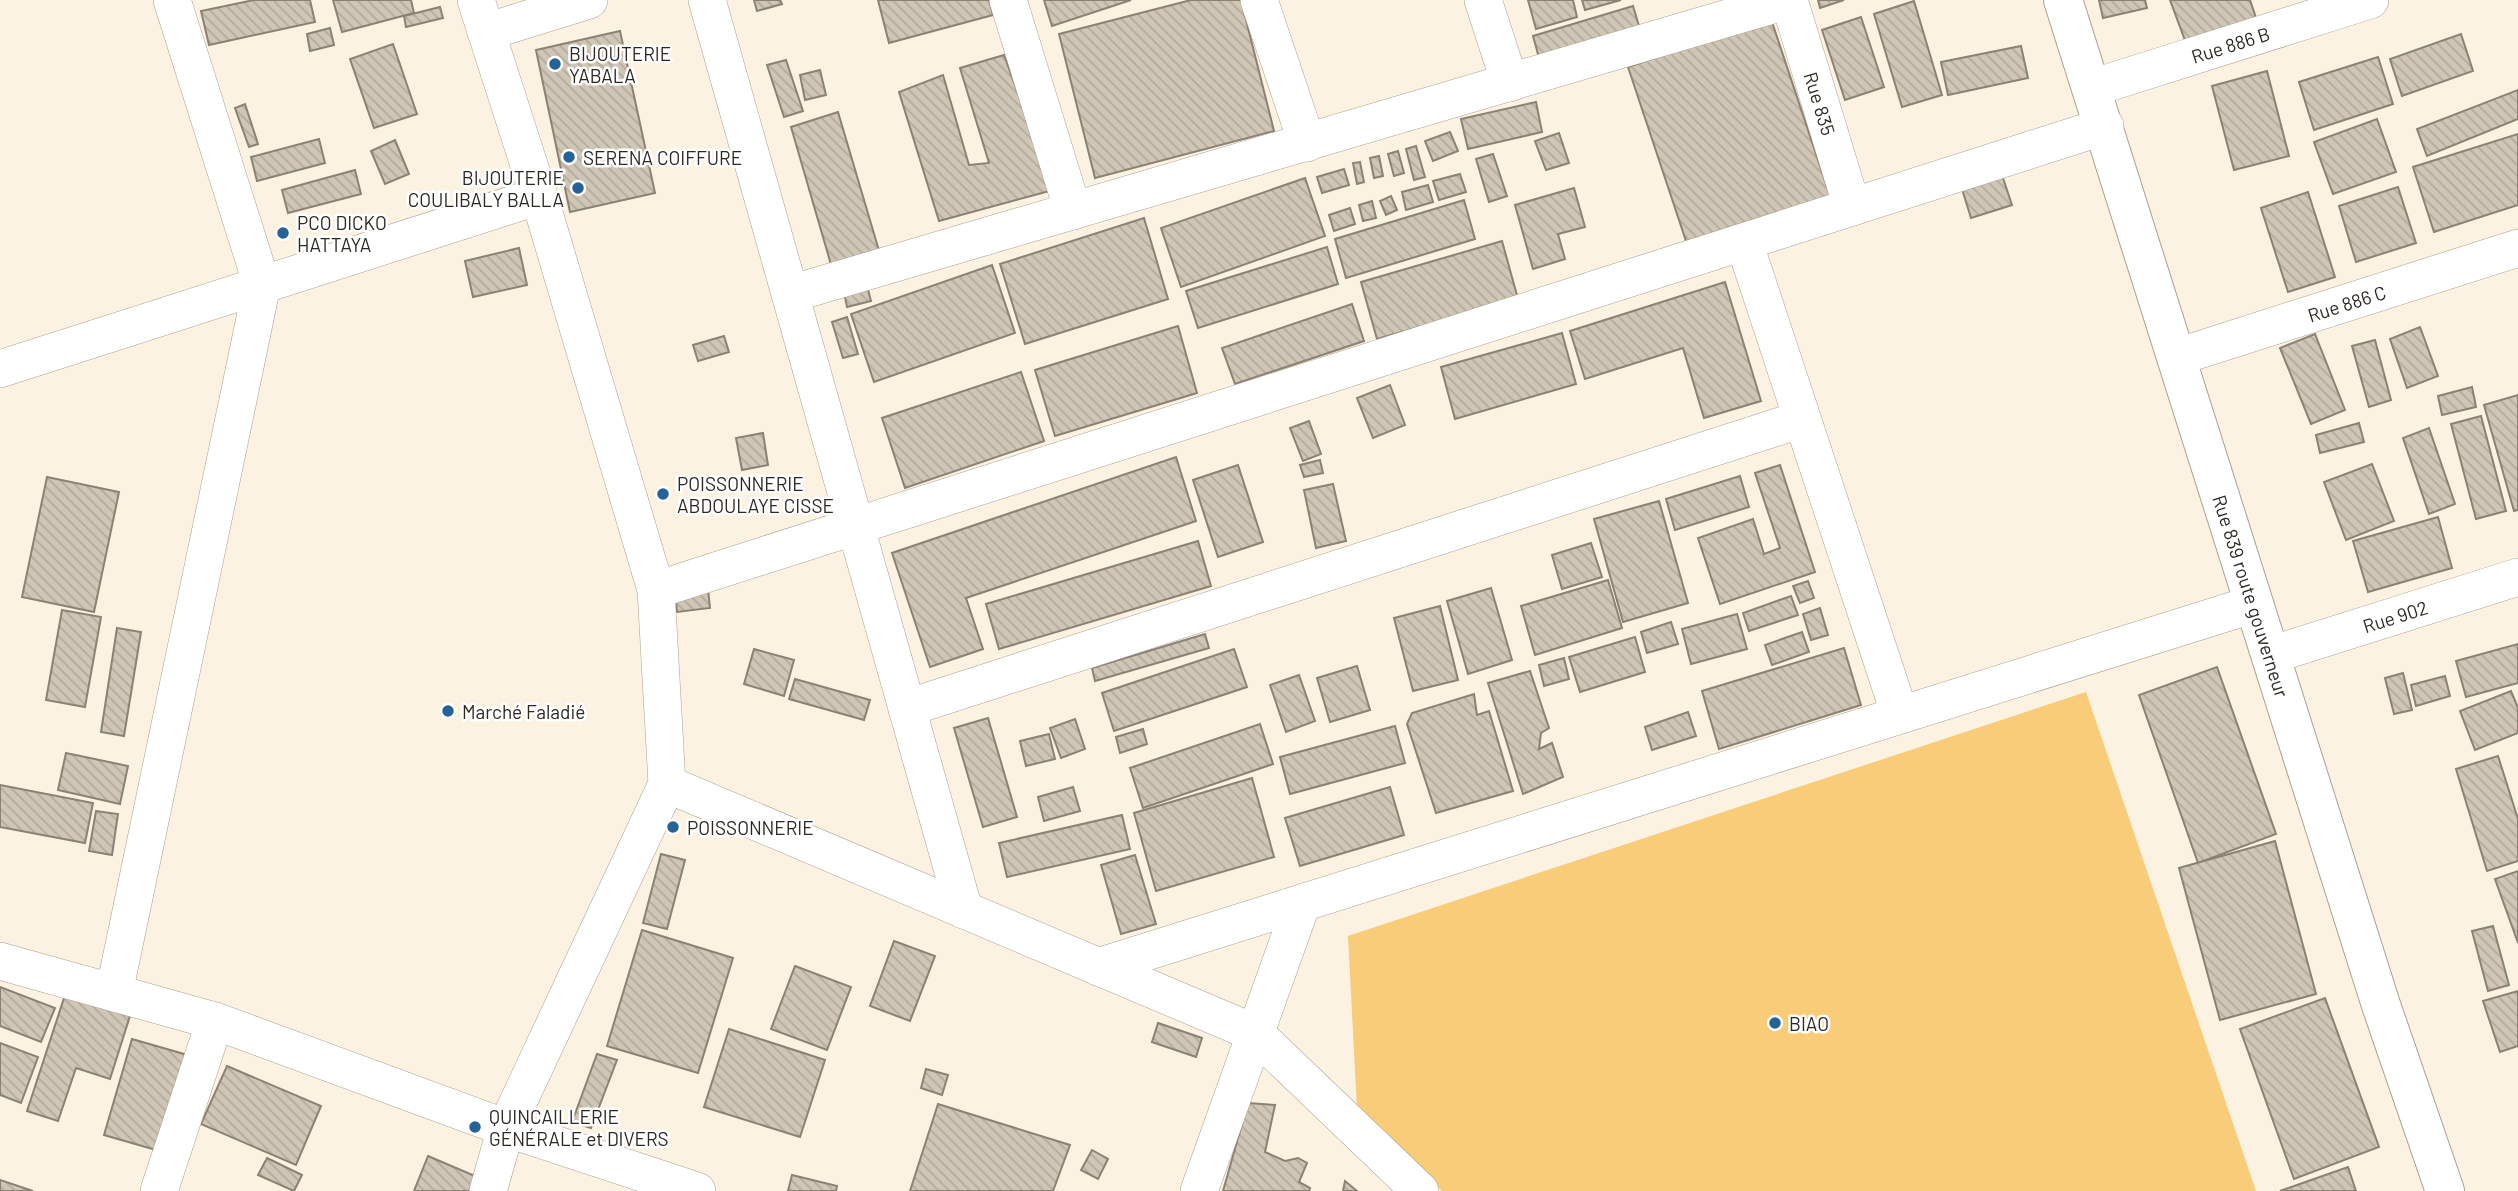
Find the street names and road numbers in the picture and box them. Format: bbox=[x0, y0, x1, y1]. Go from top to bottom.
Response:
street label: Rue 886 B bbox=[2188, 21, 2272, 67]
street label: Rue 835 bbox=[1800, 69, 1841, 138]
street label: Rue 886 C bbox=[2305, 280, 2389, 326]
street label: Rue 839 route gouverneur bbox=[2209, 492, 2294, 700]
street label: Rue 902 bbox=[2360, 595, 2430, 637]

